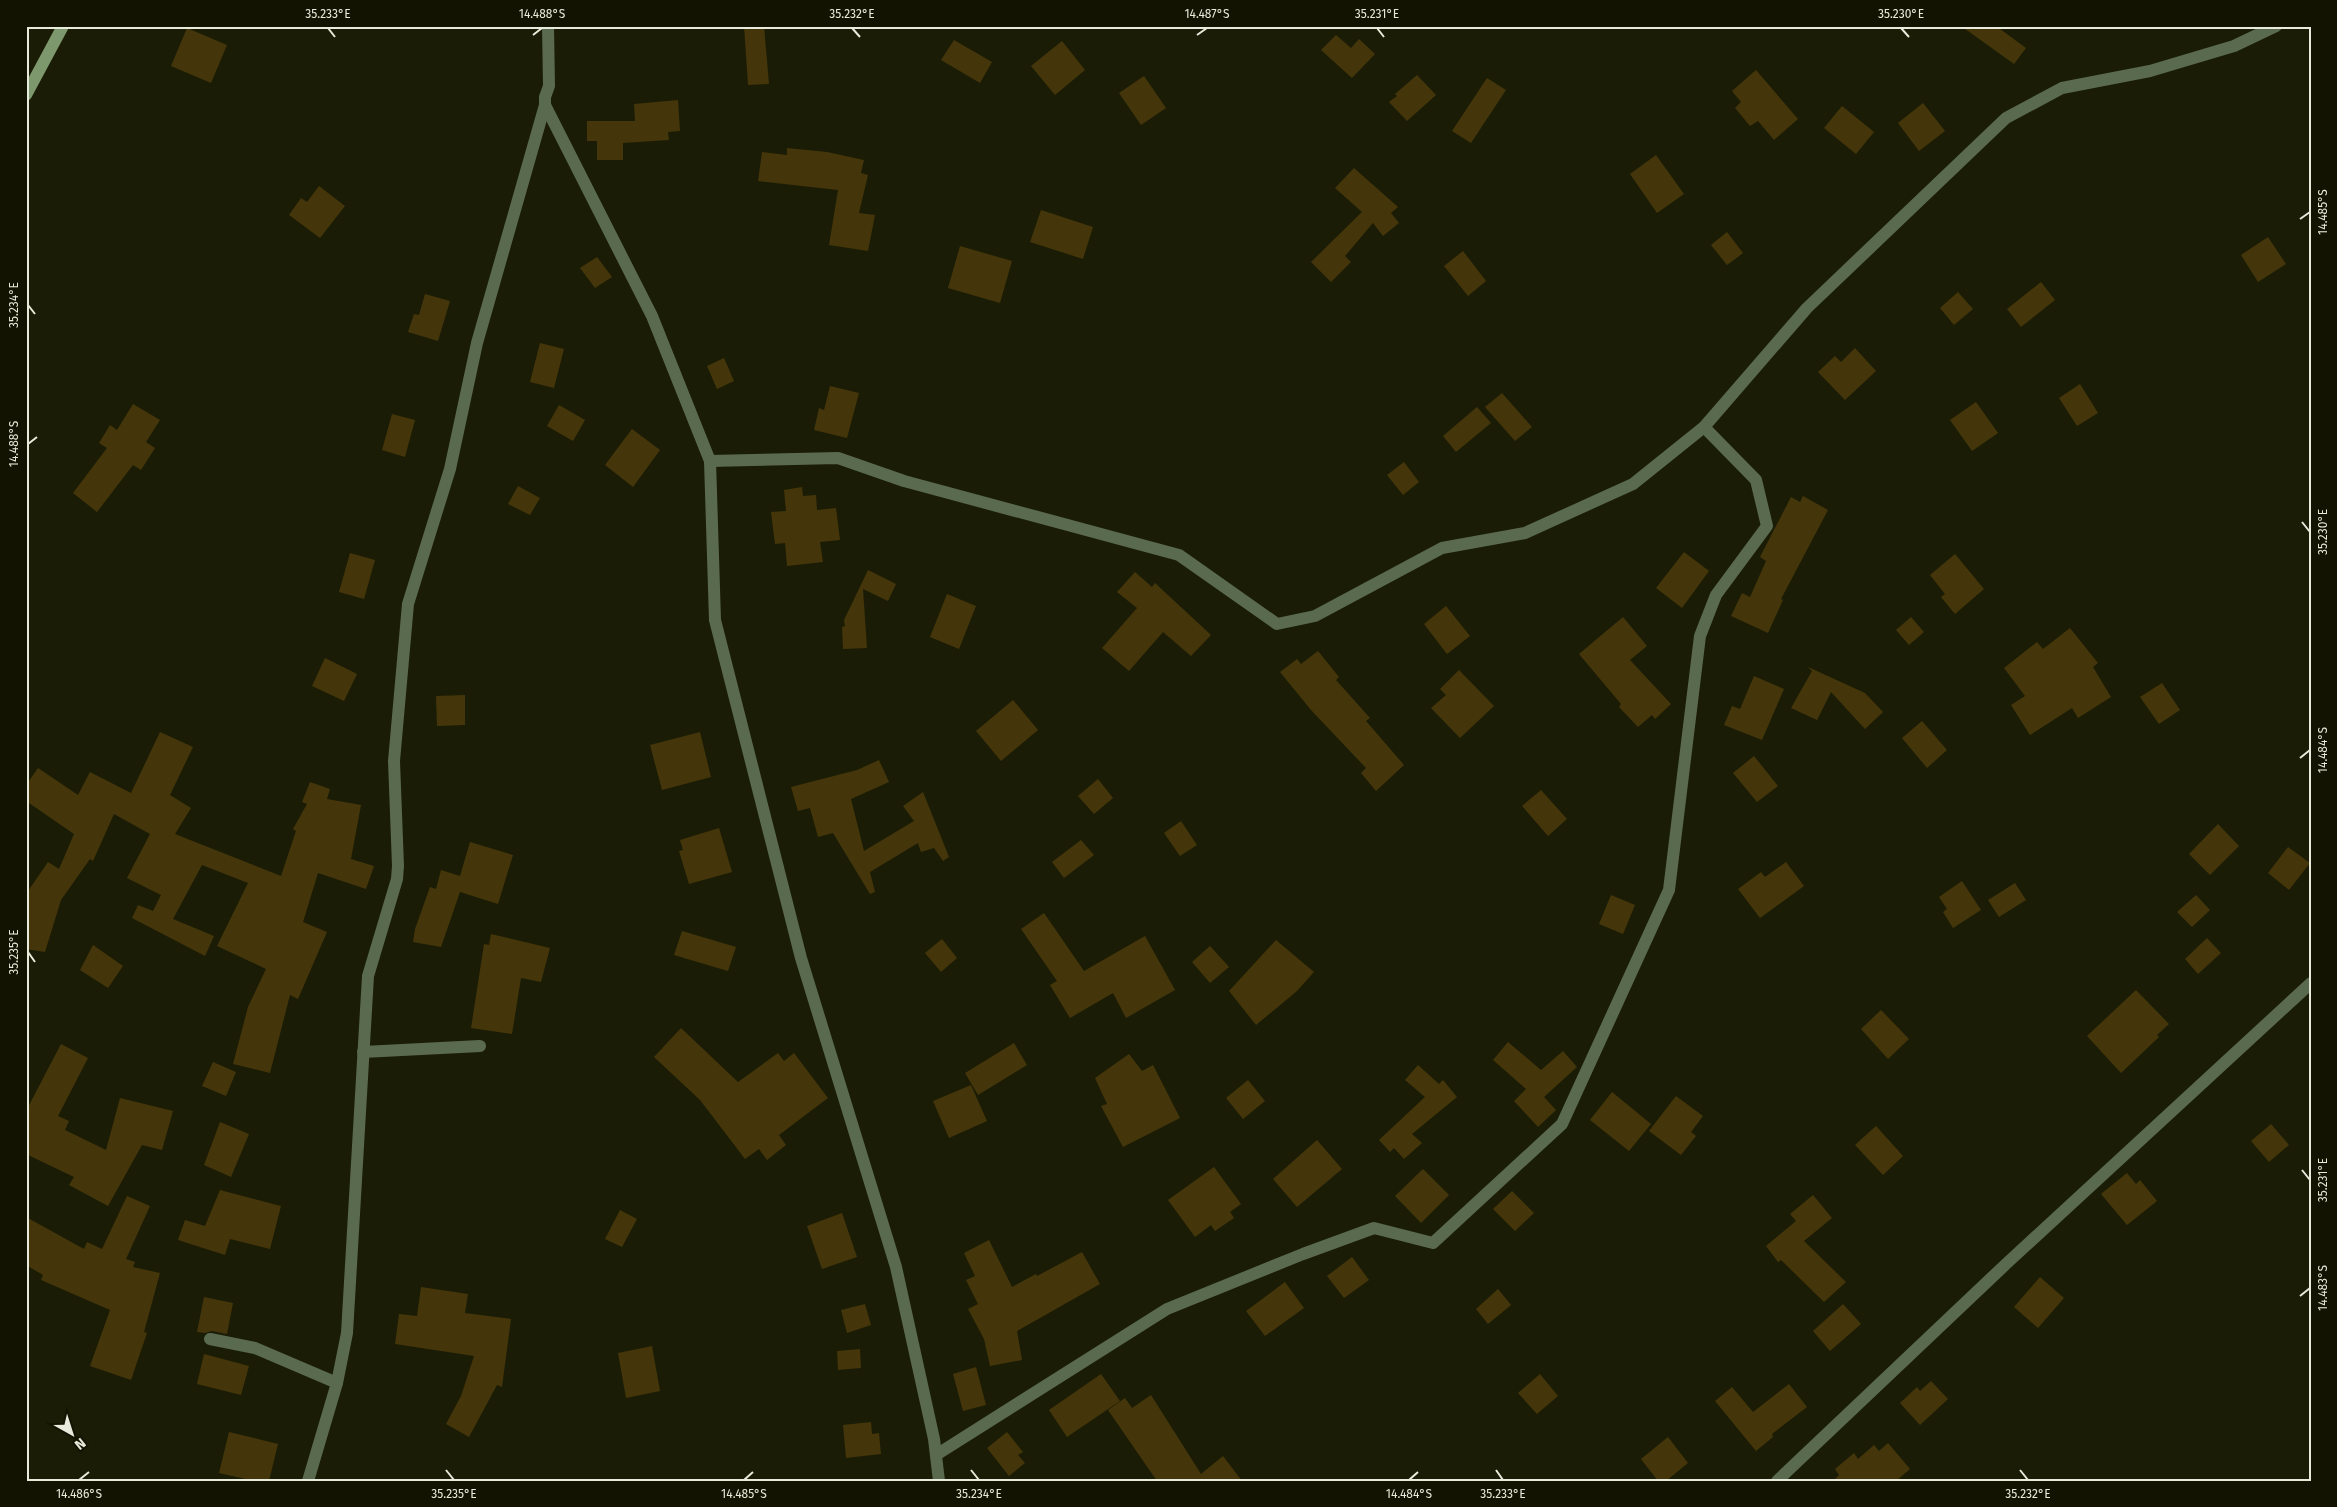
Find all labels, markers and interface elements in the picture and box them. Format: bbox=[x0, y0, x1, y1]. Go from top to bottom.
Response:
text: 35.233°E bbox=[305, 7, 351, 21]
text: 14.488°S bbox=[519, 7, 566, 21]
text: 35.232°E bbox=[829, 7, 875, 21]
text: 14.487°S bbox=[1184, 7, 1230, 21]
text: 35.231°E bbox=[1355, 7, 1399, 21]
text: 35.230°E bbox=[1878, 7, 1924, 21]
text: 14.485°S bbox=[2316, 189, 2330, 235]
text: 35.234°E bbox=[7, 282, 21, 328]
text: 14.488°S bbox=[7, 420, 21, 467]
text: 35.230°E bbox=[2316, 509, 2330, 555]
text: 14.484°S bbox=[2316, 726, 2330, 773]
text: 35.235°E bbox=[7, 929, 21, 975]
text: 35.231°E bbox=[2316, 1158, 2330, 1202]
text: 14.483°S bbox=[2316, 1265, 2330, 1311]
north arrow bbox=[48, 1410, 98, 1460]
text: N bbox=[71, 1434, 89, 1453]
text: 14.486°S bbox=[56, 1487, 103, 1501]
text: 35.235°E bbox=[431, 1487, 477, 1501]
text: 14.485°S bbox=[721, 1487, 767, 1501]
text: 35.234°E bbox=[956, 1487, 1002, 1501]
text: 14.484°S bbox=[1386, 1487, 1433, 1501]
text: 35.233°E bbox=[1480, 1487, 1526, 1501]
text: 35.232°E bbox=[2005, 1487, 2051, 1501]

